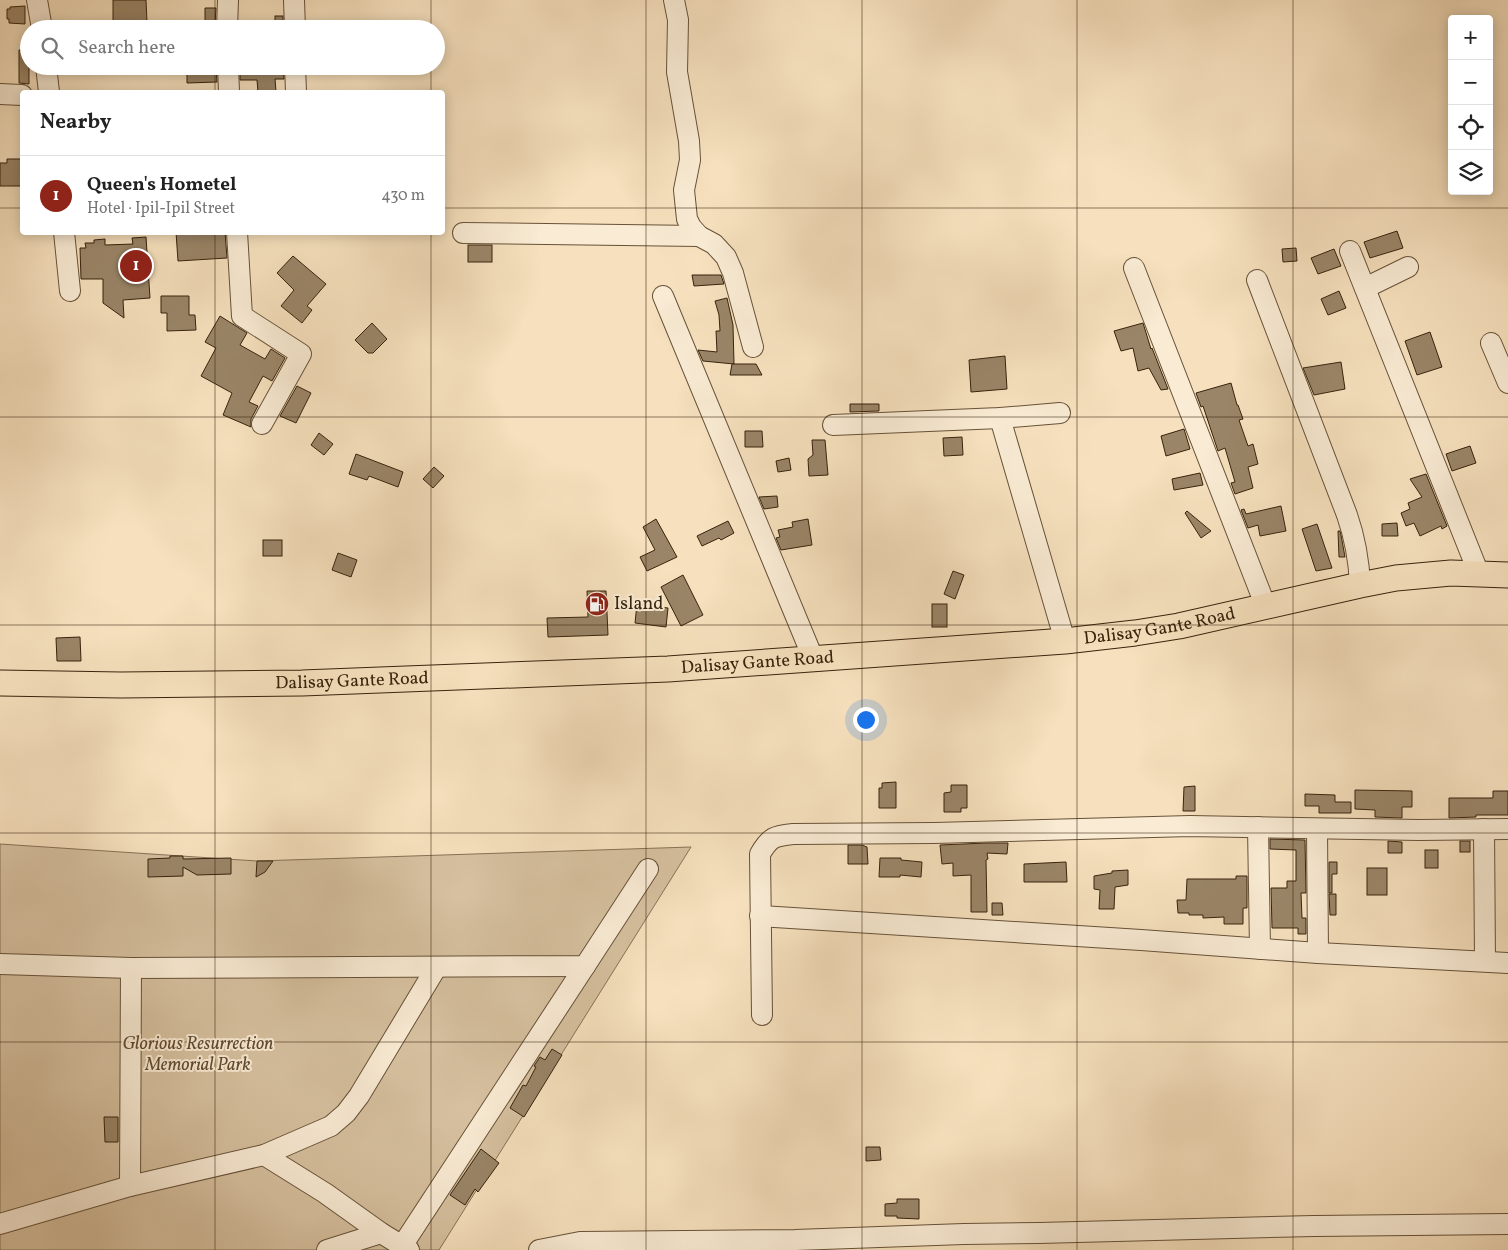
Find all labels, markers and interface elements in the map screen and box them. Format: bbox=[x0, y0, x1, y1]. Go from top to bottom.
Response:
map controls bbox=[1448, 15, 1493, 195]
button: + bbox=[1448, 15, 1493, 60]
search box bbox=[20, 20, 445, 75]
icon: search bbox=[38, 34, 66, 62]
text: Search here bbox=[78, 35, 175, 61]
button: − bbox=[1448, 60, 1493, 105]
button: locate bbox=[1448, 105, 1493, 150]
text: Nearby bbox=[40, 108, 111, 137]
button: layers bbox=[1448, 150, 1493, 195]
text: Queen's Hometel bbox=[87, 172, 236, 198]
text: 1 bbox=[53, 185, 59, 207]
text: 430 m bbox=[381, 185, 425, 207]
text: Hotel · Ipil-Ipil Street bbox=[87, 198, 235, 220]
pin: 1 bbox=[120, 247, 152, 285]
fuel station icon: Island bbox=[584, 591, 610, 617]
place label: Island bbox=[614, 592, 663, 617]
street label: Dalisay Gante Road bbox=[1082, 601, 1238, 651]
street label: Dalisay Gante Road bbox=[680, 645, 835, 681]
street label: Dalisay Gante Road bbox=[275, 666, 429, 696]
your location bbox=[853, 707, 879, 733]
park label: Glorious Resurrection Memorial Park bbox=[123, 1032, 273, 1078]

